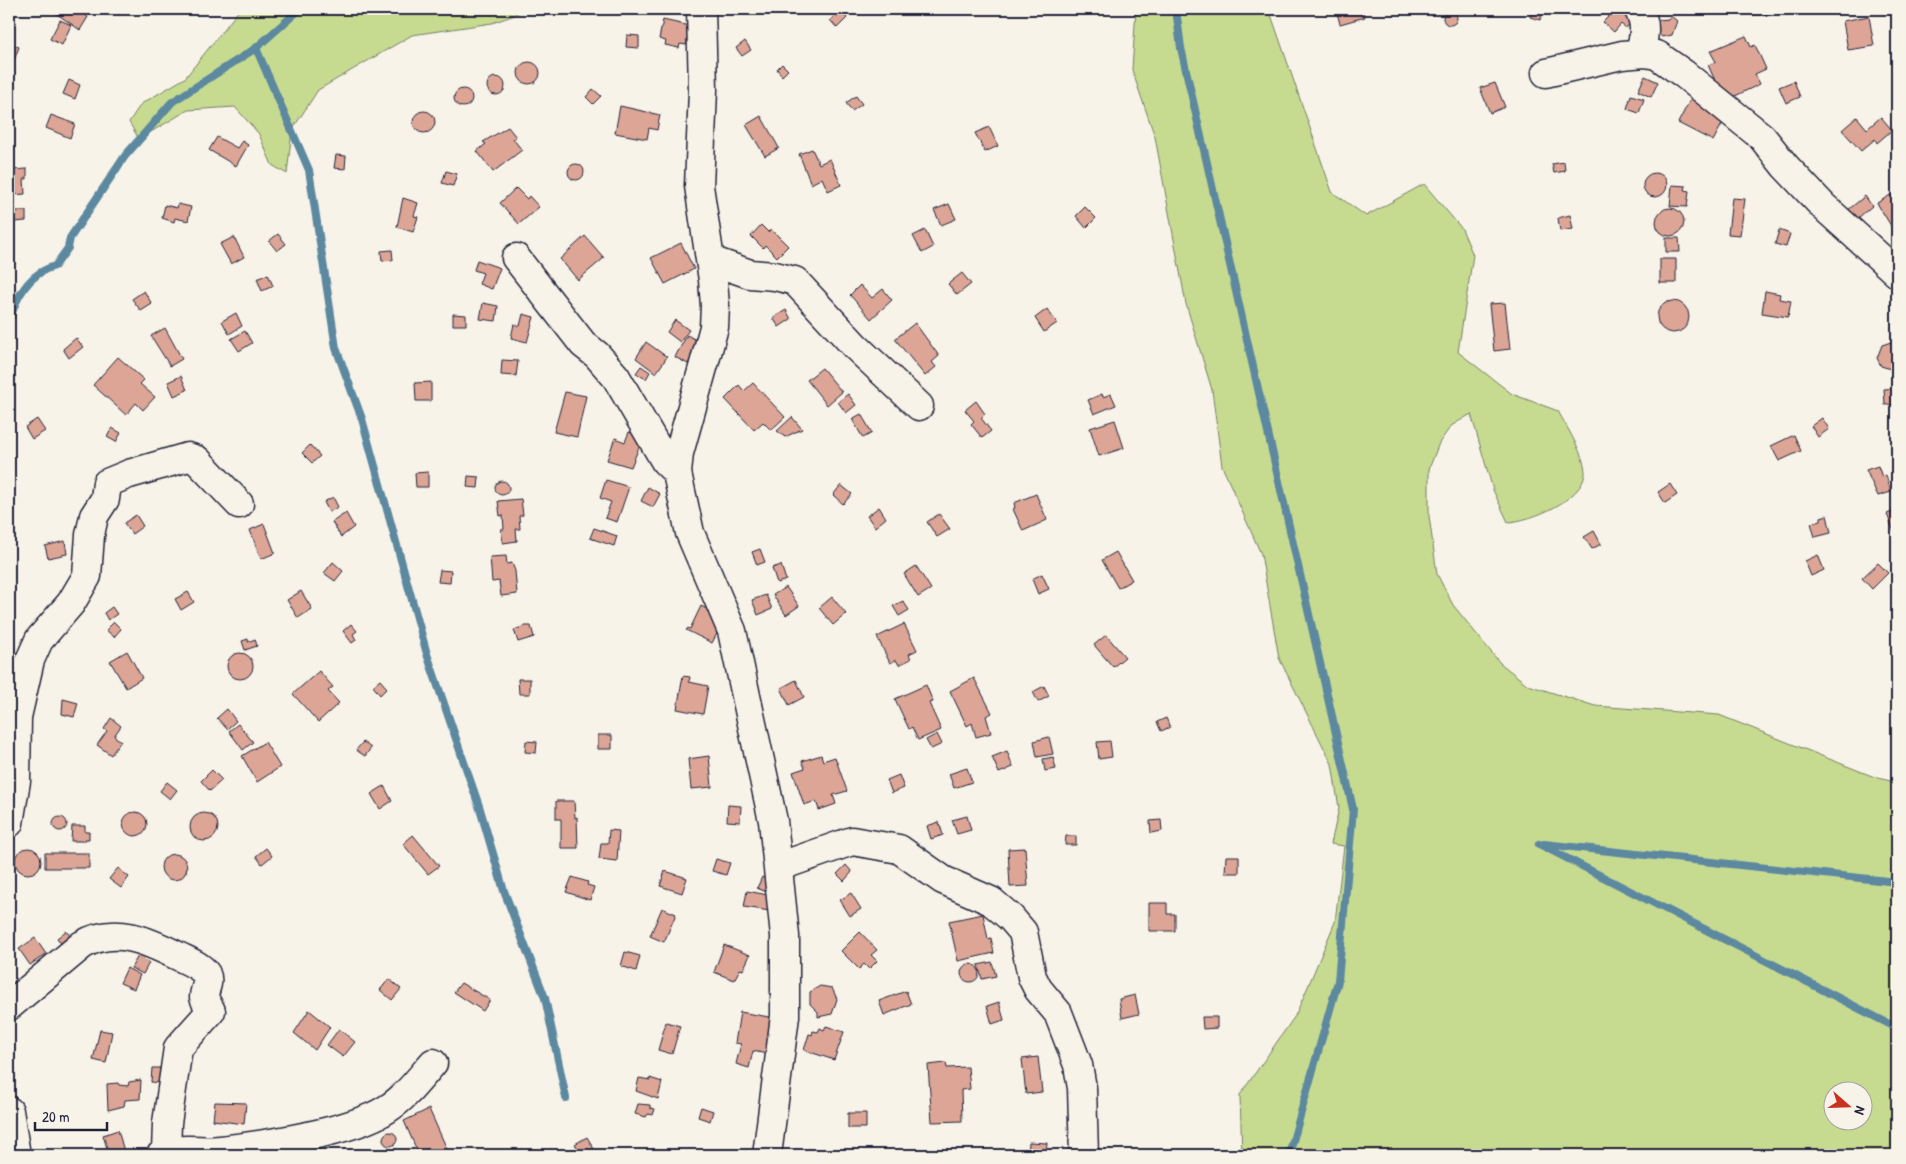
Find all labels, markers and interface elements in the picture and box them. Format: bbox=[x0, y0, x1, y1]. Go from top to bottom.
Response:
north arrow bbox=[1824, 1082, 1874, 1132]
scale bar bbox=[35, 1099, 108, 1131]
text: N bbox=[1850, 1104, 1871, 1118]
text: 20 m bbox=[42, 1106, 69, 1127]

